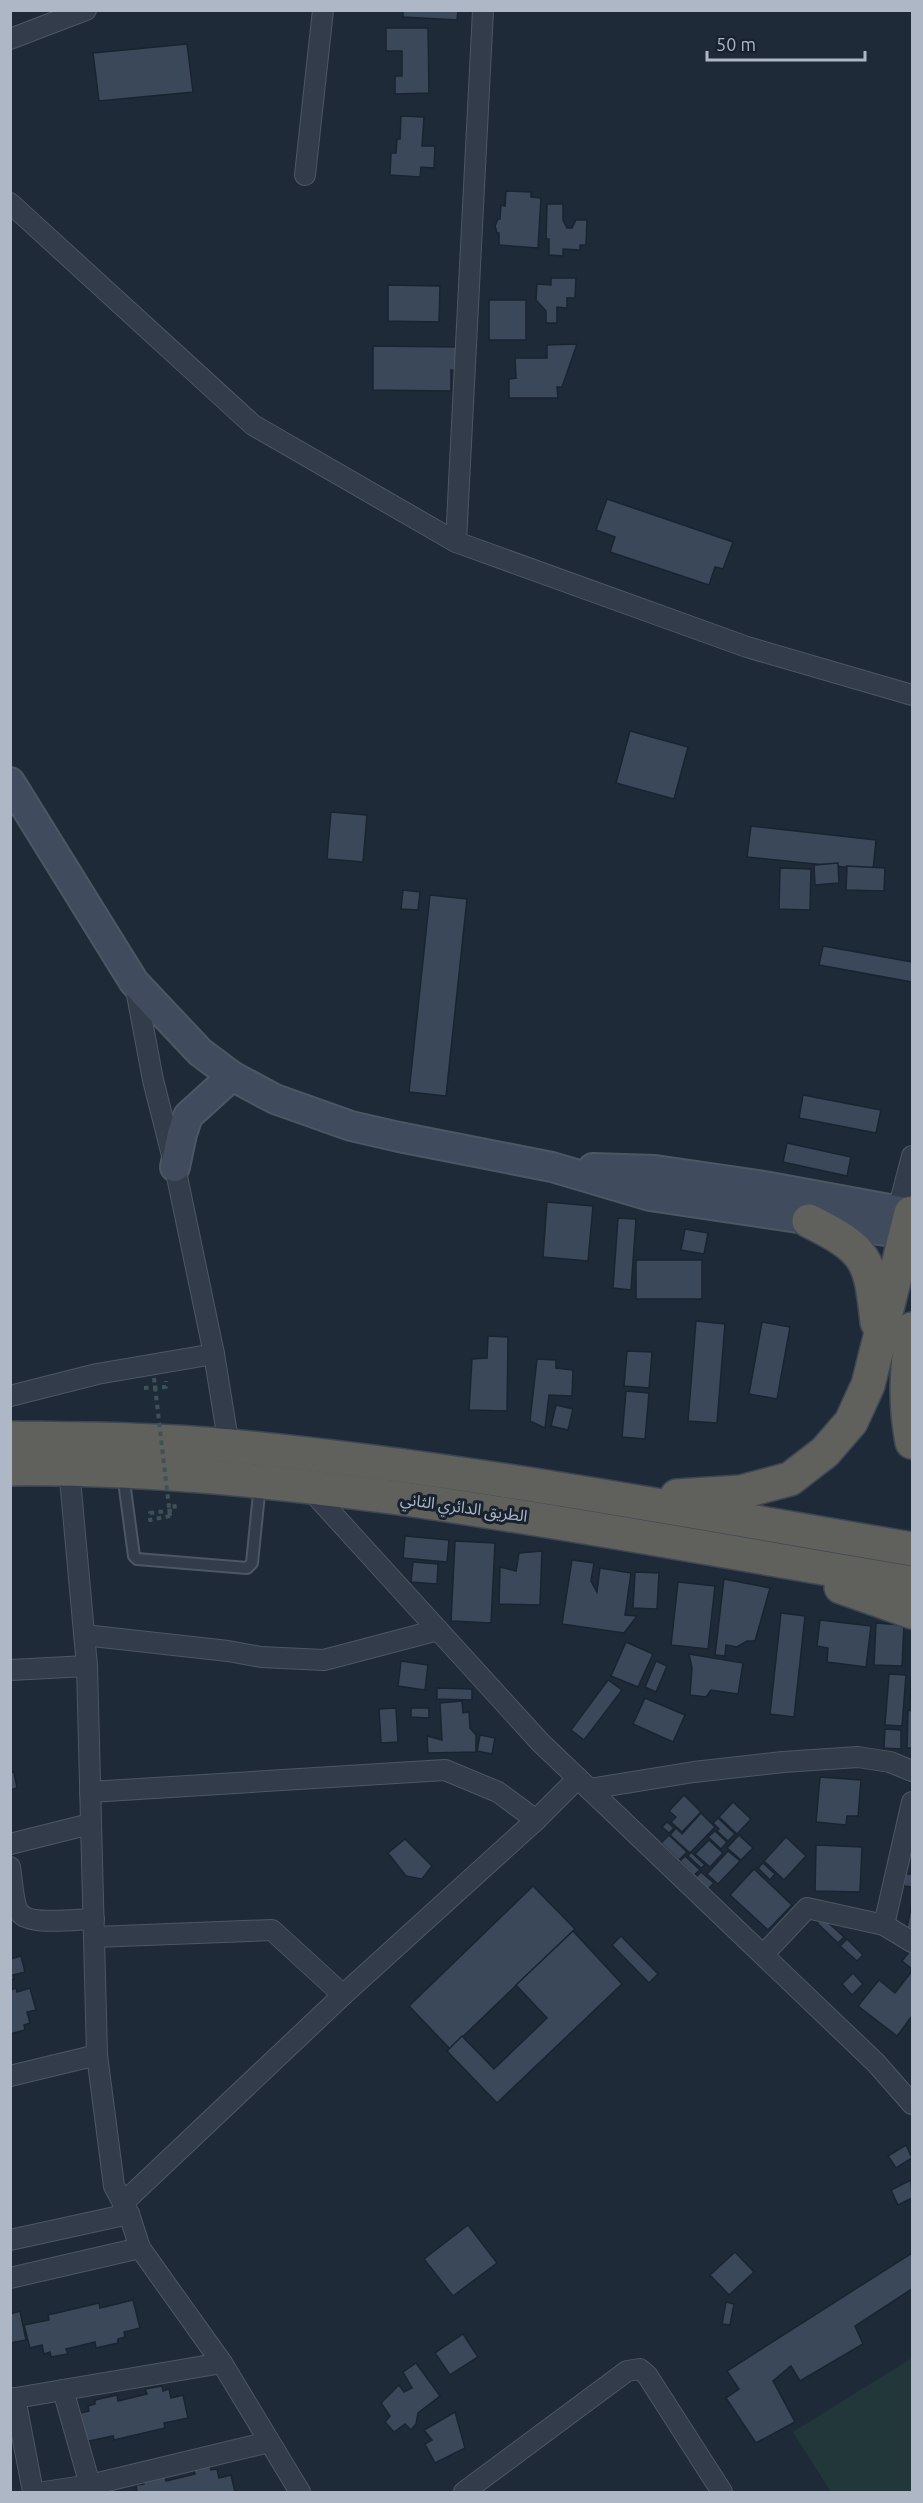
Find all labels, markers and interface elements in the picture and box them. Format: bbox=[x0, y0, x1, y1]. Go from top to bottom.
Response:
scale bar bbox=[707, 24, 864, 62]
text: 50 m bbox=[716, 34, 756, 54]
street label: الطريق الدائري الثاني bbox=[399, 1489, 529, 1528]

